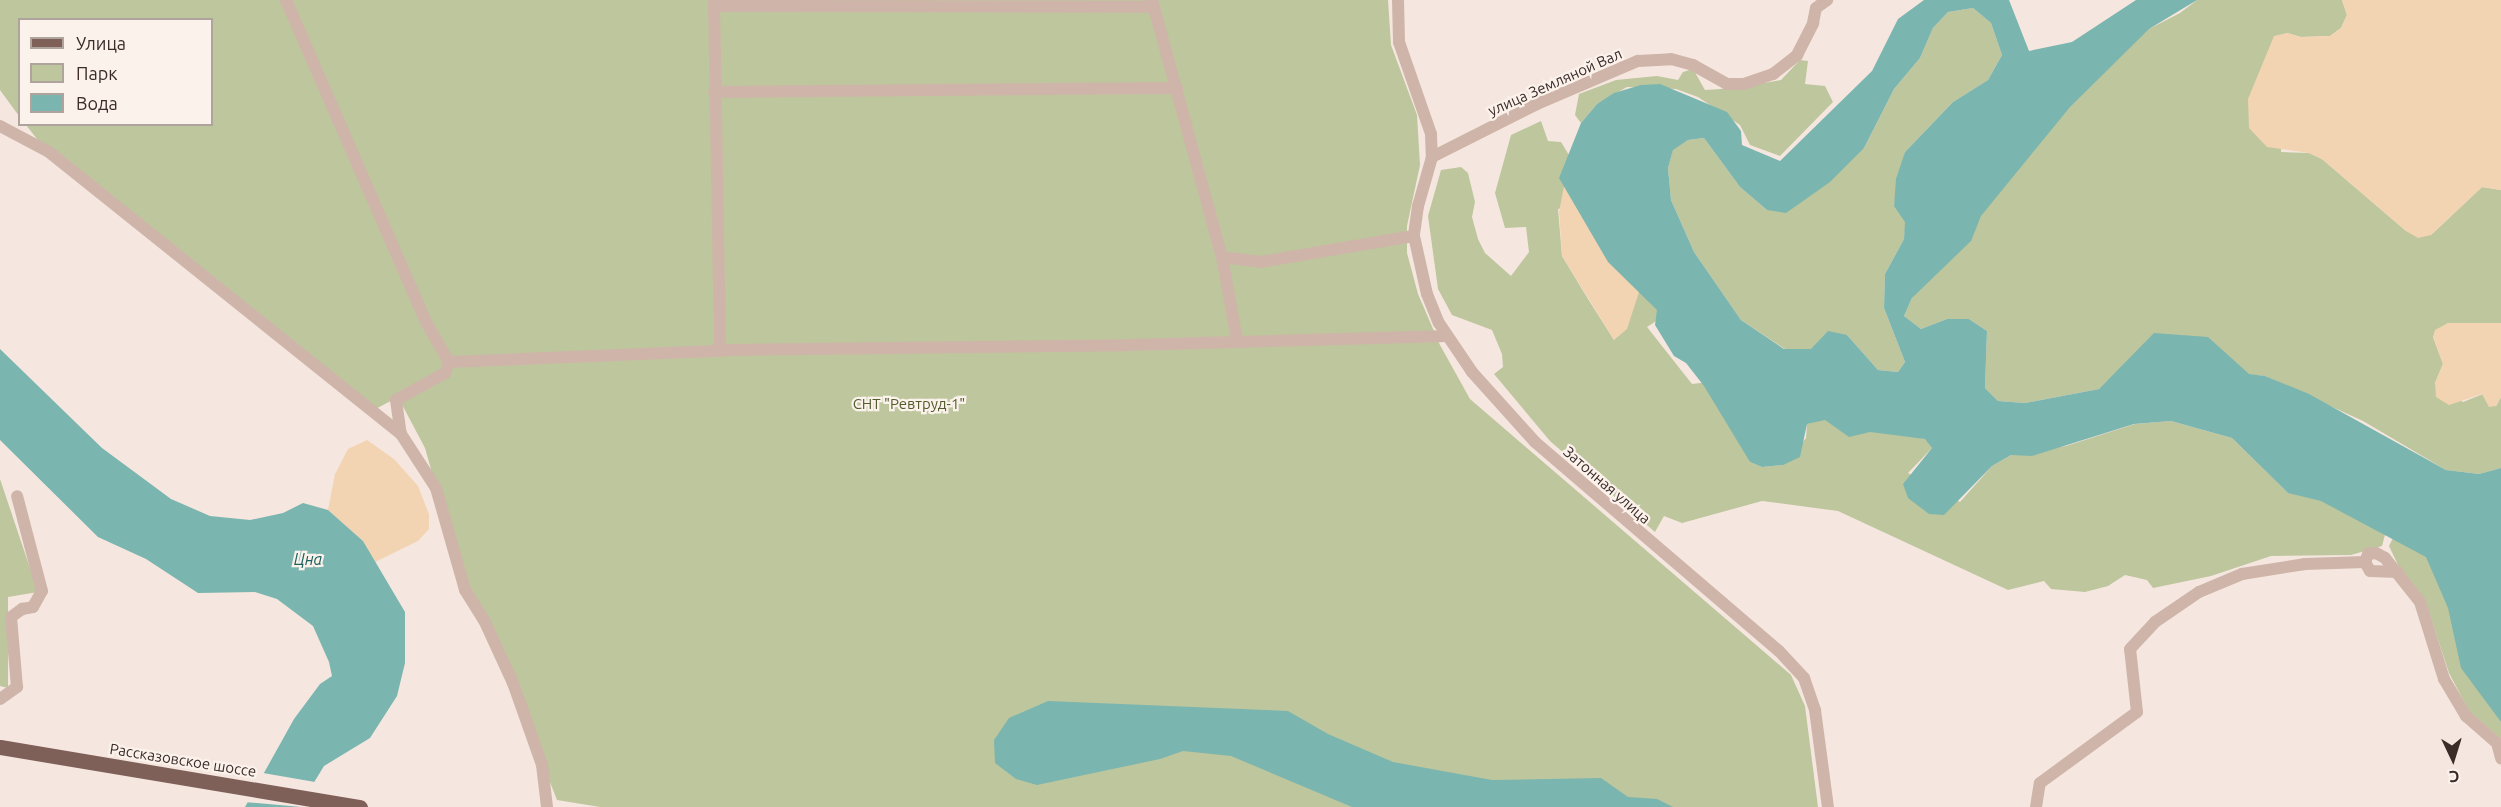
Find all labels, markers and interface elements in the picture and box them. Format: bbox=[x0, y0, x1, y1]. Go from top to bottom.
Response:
legend bbox=[18, 18, 213, 126]
text: Улица bbox=[76, 33, 126, 53]
street label: улица Земляной Вал bbox=[1485, 44, 1625, 120]
text: Парк bbox=[76, 63, 117, 83]
text: Вода bbox=[76, 93, 118, 113]
park label: СНТ "Ревтруд-1" bbox=[853, 395, 965, 413]
street label: Затонная улица bbox=[1560, 442, 1654, 528]
water label: Цна bbox=[294, 549, 322, 569]
north arrow bbox=[2423, 729, 2483, 789]
street label: Рассказовское шоссе bbox=[108, 740, 258, 780]
text: С bbox=[2449, 768, 2460, 786]

